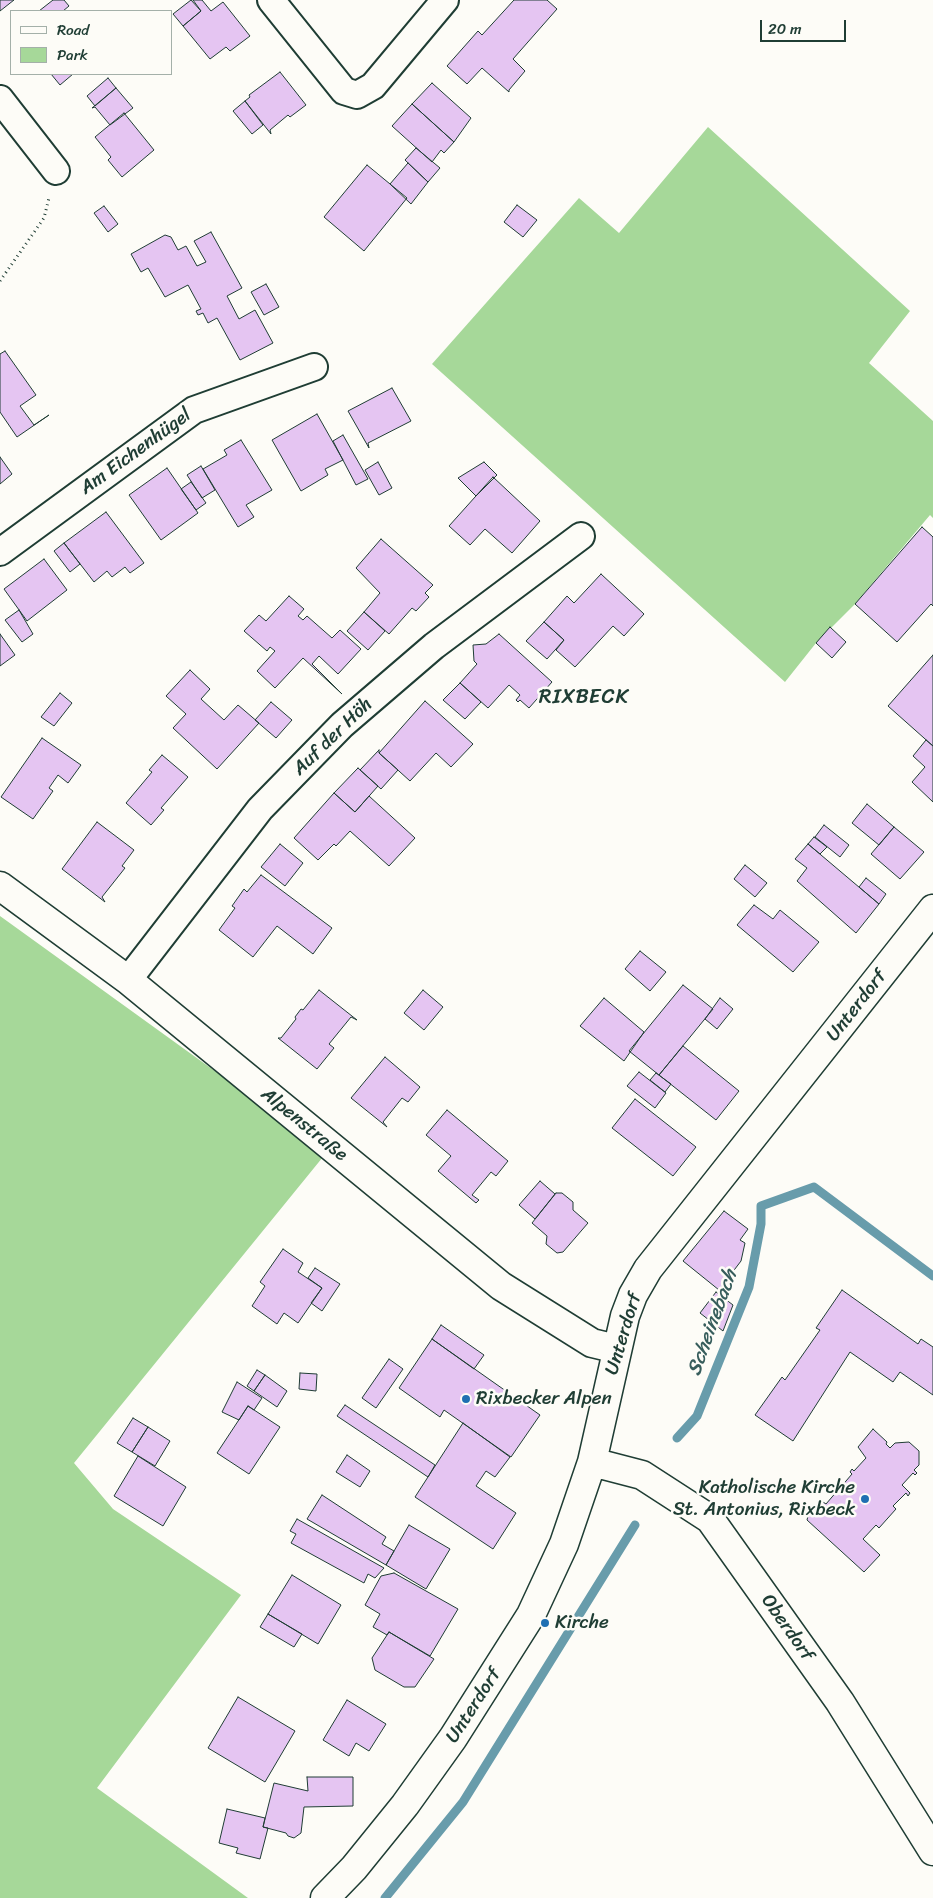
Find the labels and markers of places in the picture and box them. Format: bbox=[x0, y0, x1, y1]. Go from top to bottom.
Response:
place label: Rixbecker Alpen bbox=[476, 1388, 612, 1410]
marker: Rixbecker Alpen bbox=[460, 1393, 472, 1405]
place label: Katholische Kirche St. Antonius, Rixbeck bbox=[673, 1477, 855, 1521]
marker: Katholische Kirche St. Antonius, Rixbeck bbox=[859, 1493, 871, 1505]
place label: Kirche bbox=[555, 1612, 609, 1634]
marker: Kirche bbox=[539, 1617, 551, 1629]

